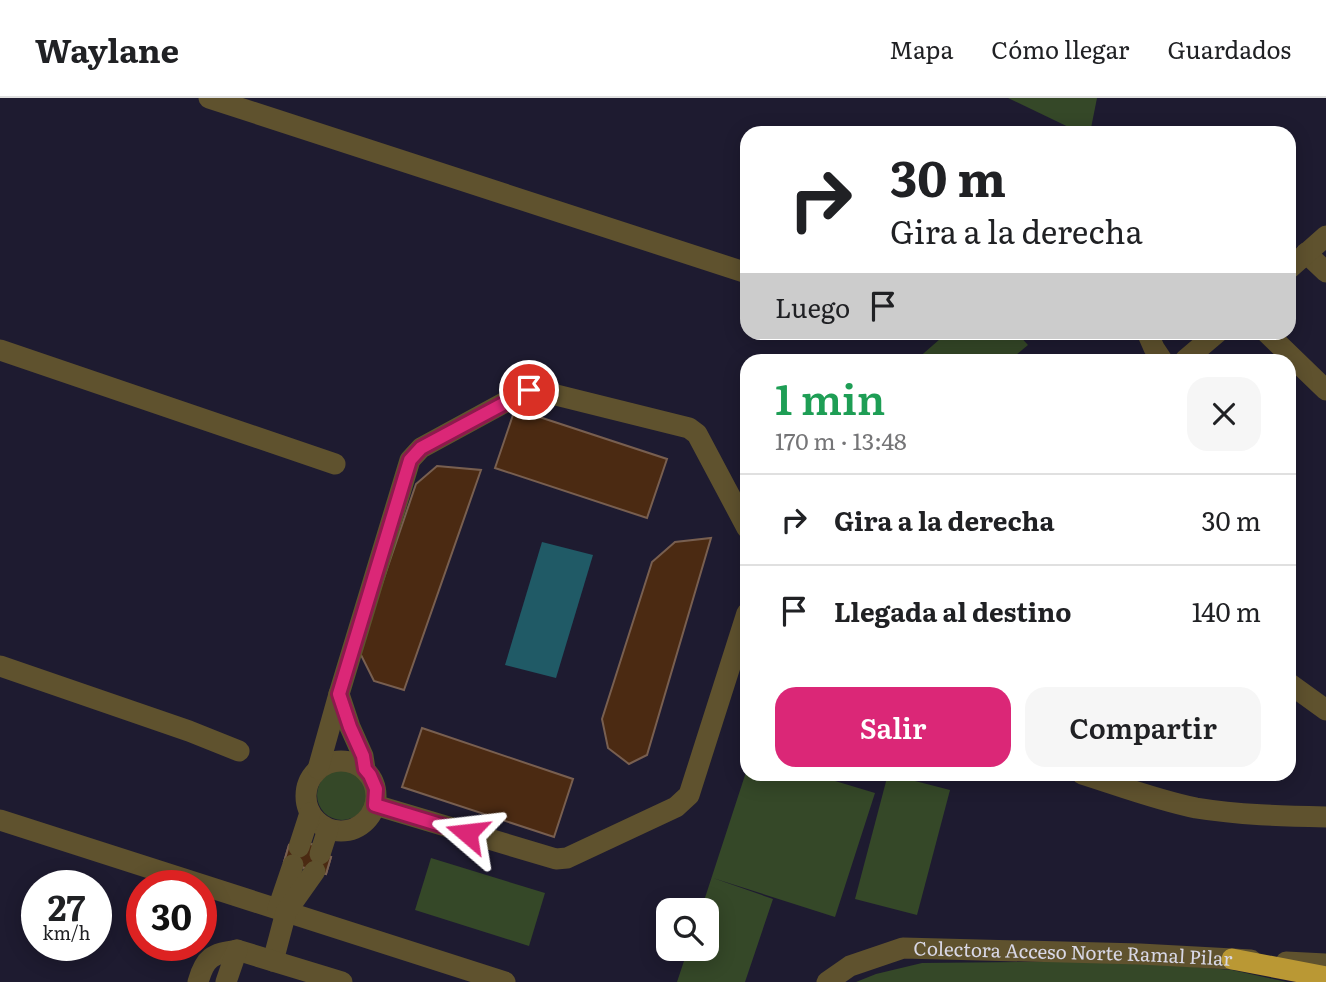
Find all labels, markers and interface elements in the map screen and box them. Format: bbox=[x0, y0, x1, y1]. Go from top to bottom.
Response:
text: Waylane bbox=[35, 24, 179, 73]
text: Mapa bbox=[889, 31, 953, 66]
text: Cómo llegar bbox=[991, 31, 1129, 66]
text: Guardados bbox=[1167, 31, 1291, 66]
text: 30 m bbox=[890, 139, 1006, 212]
icon: right bbox=[775, 154, 866, 245]
text: Gira a la derecha bbox=[890, 206, 1143, 254]
text: Luego bbox=[775, 287, 850, 326]
icon: arrive bbox=[864, 287, 902, 325]
pin bbox=[499, 360, 559, 420]
text: 1 min bbox=[775, 366, 885, 428]
icon: arrive bbox=[510, 371, 548, 409]
button: close bbox=[1187, 377, 1261, 451]
text: 170 m · 13:48 bbox=[775, 423, 907, 457]
text: Gira a la derecha bbox=[834, 500, 1054, 539]
text: 30 m bbox=[1201, 500, 1261, 539]
icon: right bbox=[775, 501, 813, 539]
text: Llegada al destino bbox=[834, 591, 1071, 630]
text: 140 m bbox=[1192, 591, 1261, 630]
icon: arrive bbox=[775, 592, 813, 630]
button: Salir bbox=[775, 687, 1011, 767]
button: Compartir bbox=[1025, 687, 1261, 767]
position arrow bbox=[430, 796, 504, 870]
speed limit sign: 30 bbox=[126, 870, 217, 961]
text: 27 bbox=[48, 880, 85, 932]
map controls bbox=[656, 898, 719, 961]
button: search bbox=[656, 898, 719, 961]
text: km/h bbox=[43, 919, 90, 946]
street label: Colectora Acceso Norte Ramal Pilar bbox=[913, 933, 1233, 972]

